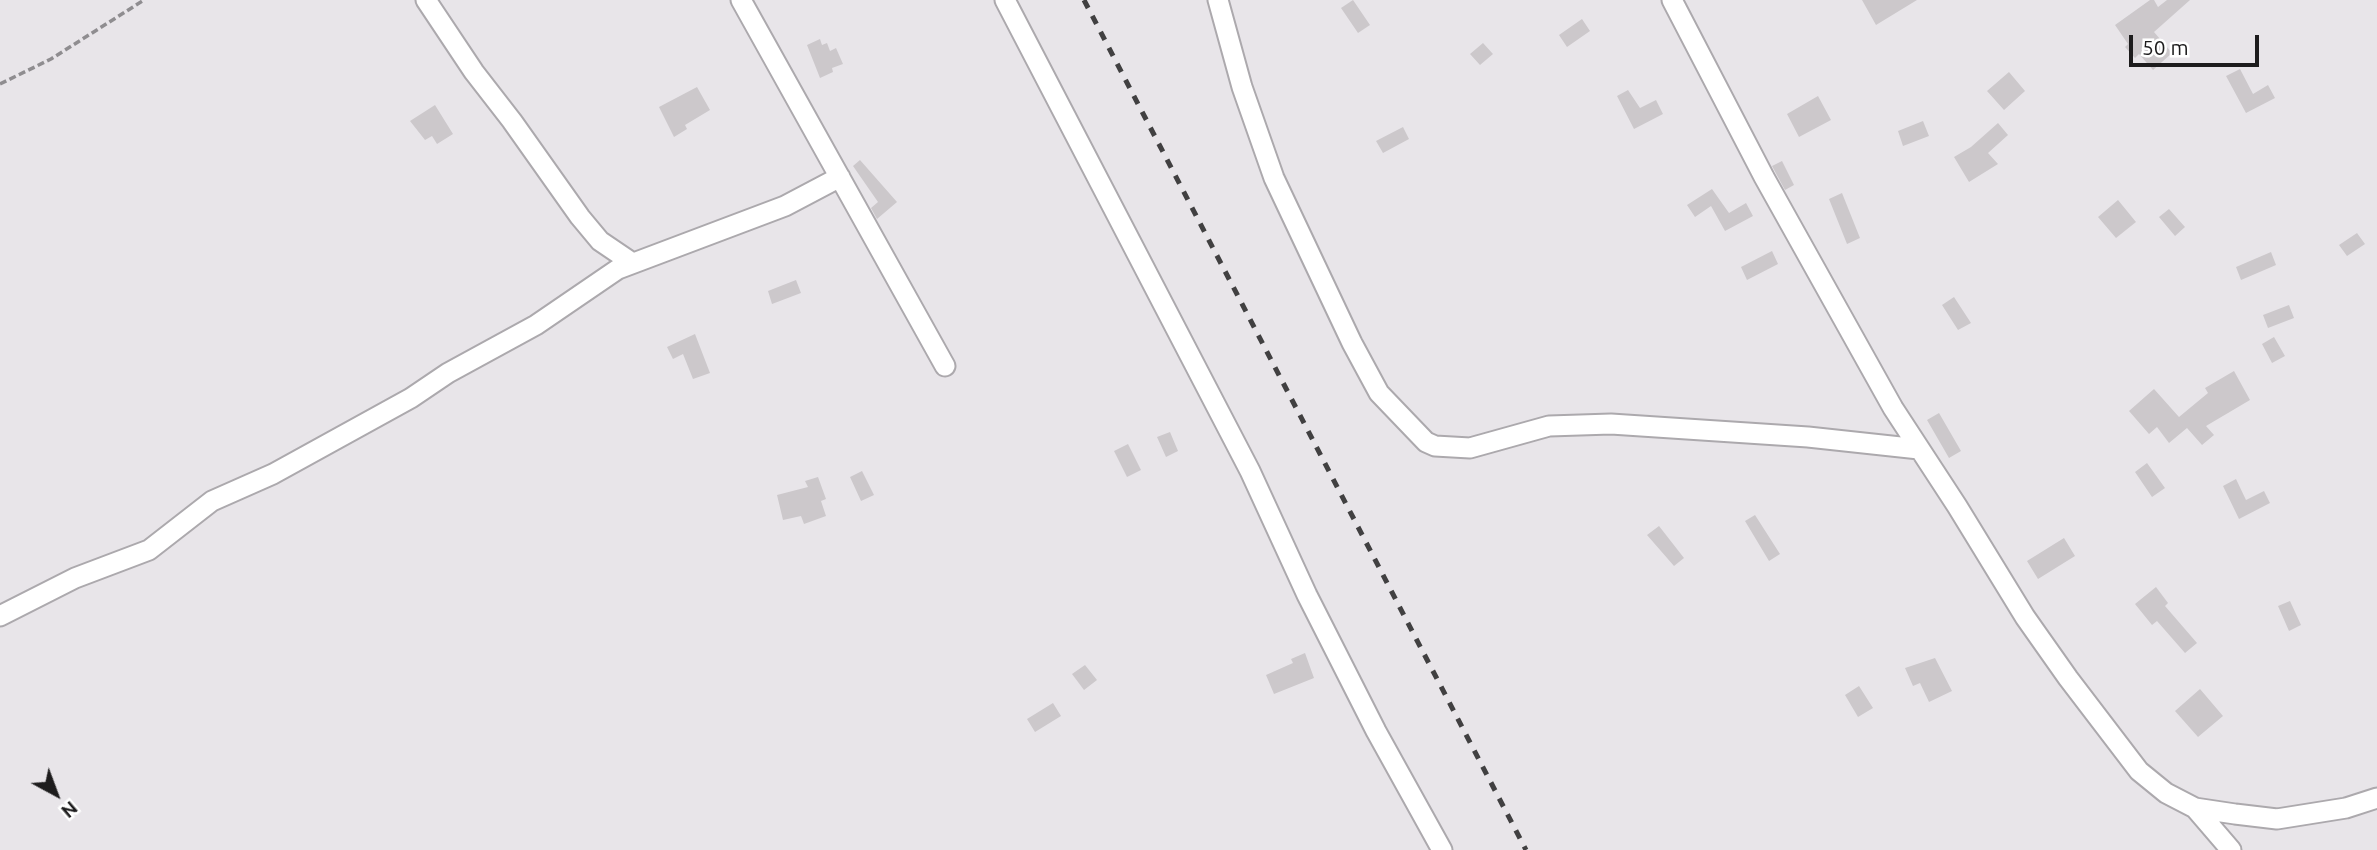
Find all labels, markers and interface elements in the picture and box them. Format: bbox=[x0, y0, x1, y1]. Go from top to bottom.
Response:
scale bar bbox=[2132, 21, 2262, 65]
text: 50 m bbox=[2142, 35, 2189, 59]
north arrow bbox=[21, 759, 91, 829]
text: N bbox=[57, 797, 82, 823]

